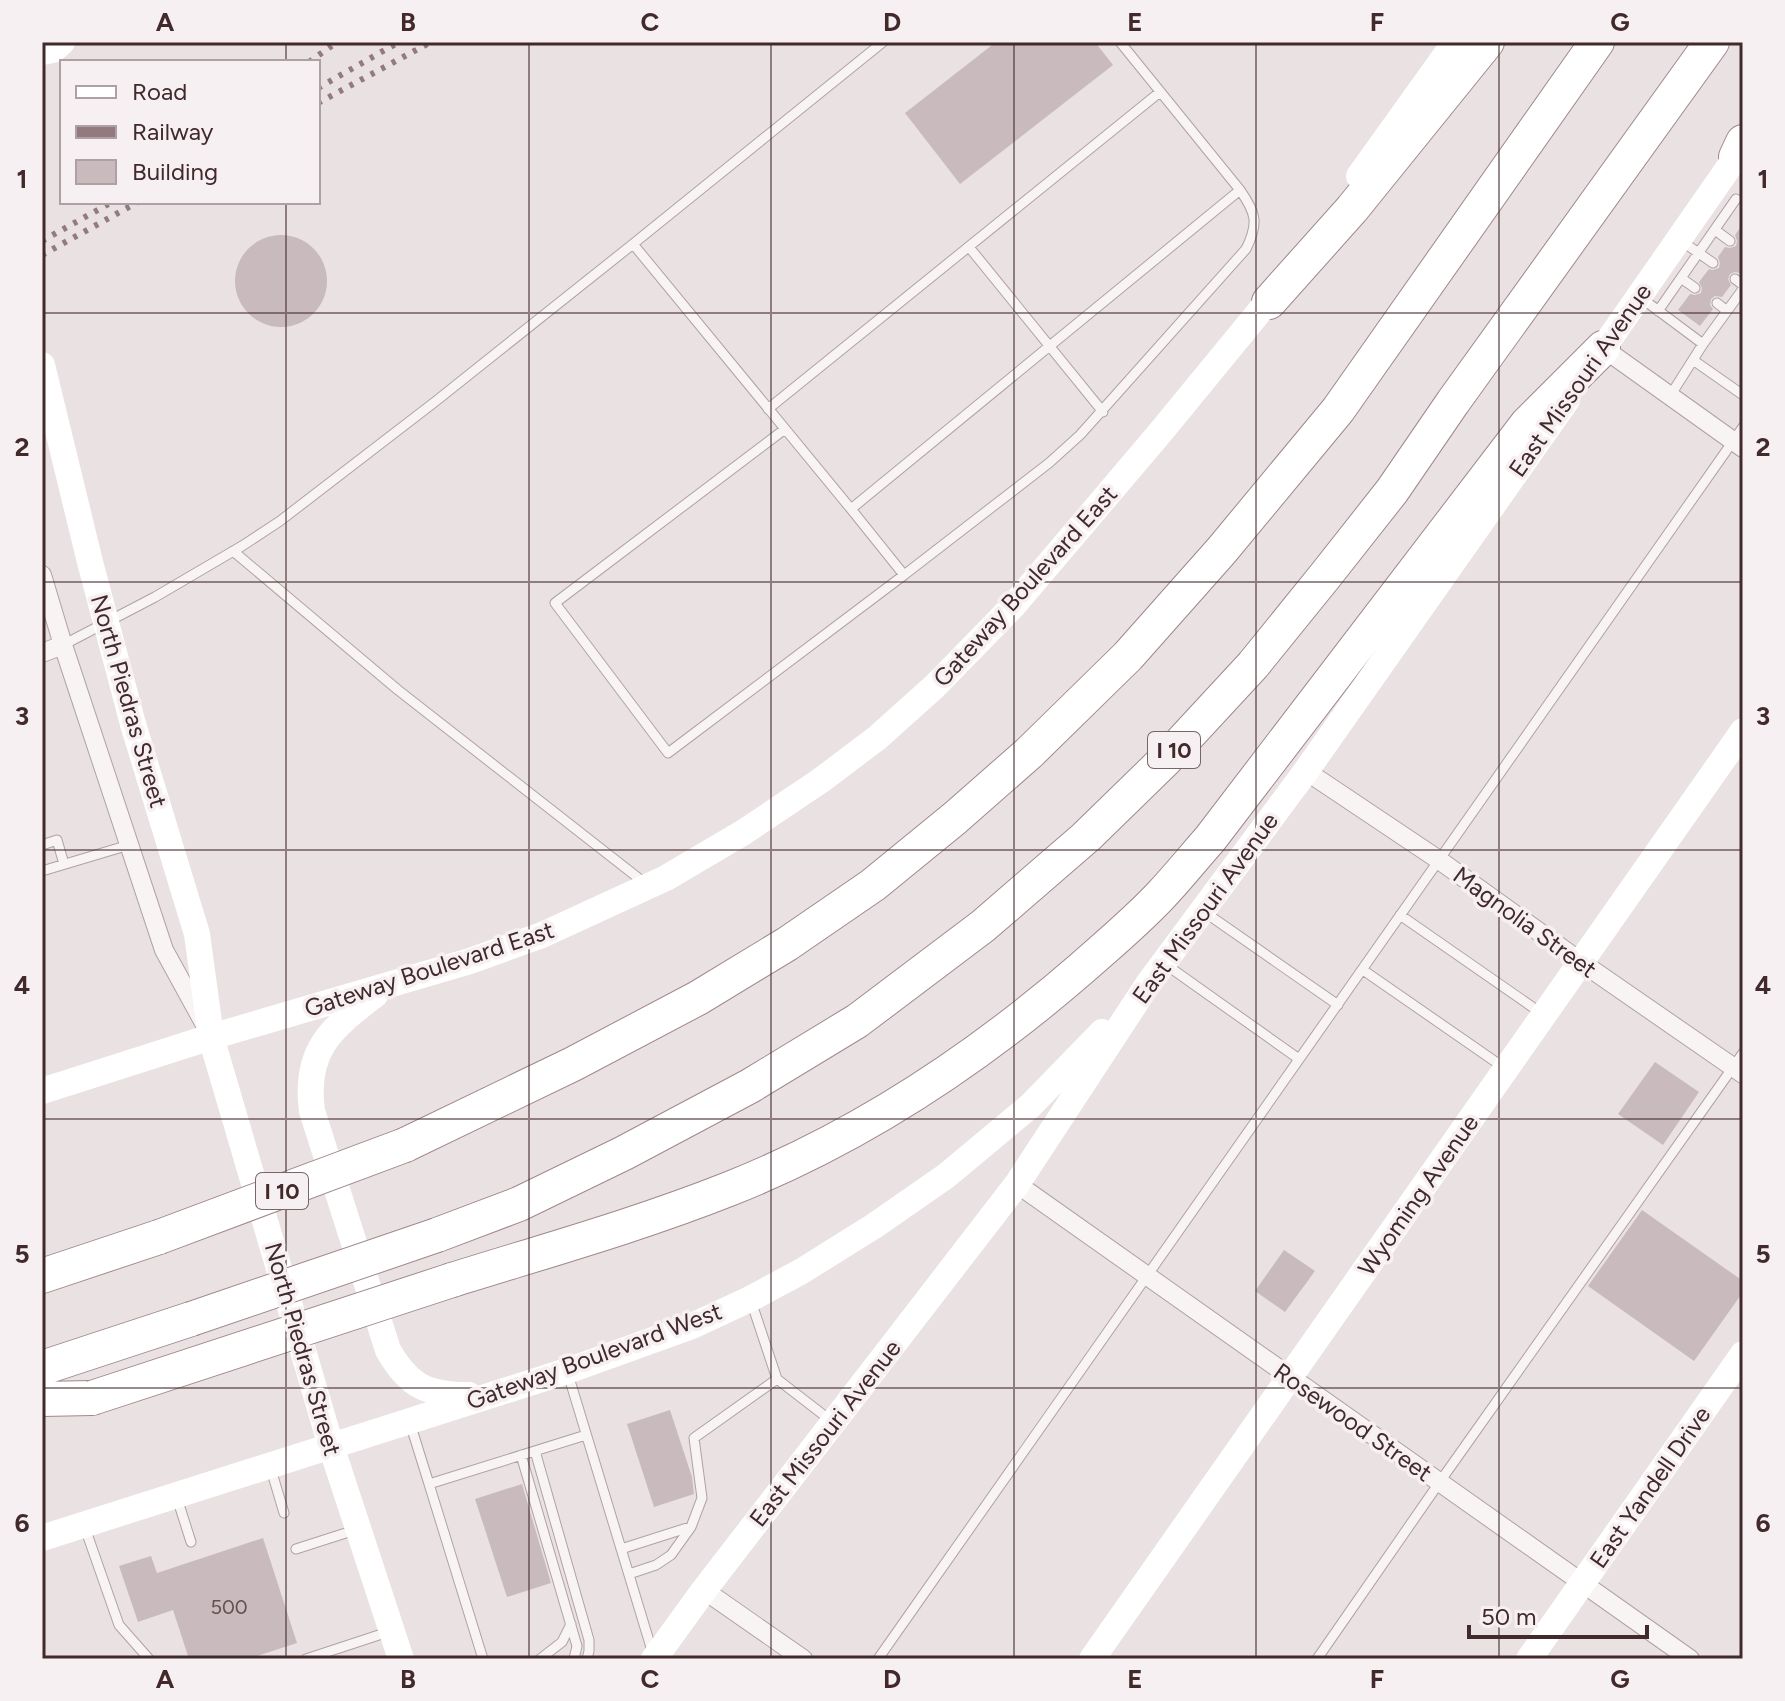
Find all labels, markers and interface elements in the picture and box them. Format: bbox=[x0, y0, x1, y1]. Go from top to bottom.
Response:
text: A bbox=[156, 6, 175, 38]
text: B bbox=[400, 6, 416, 38]
text: C bbox=[641, 6, 660, 38]
text: D bbox=[883, 6, 901, 38]
text: E bbox=[1127, 6, 1143, 38]
text: F bbox=[1370, 6, 1384, 38]
text: G bbox=[1610, 6, 1630, 38]
legend bbox=[60, 60, 320, 204]
text: Road bbox=[132, 77, 187, 106]
text: Railway bbox=[132, 117, 214, 146]
text: Building bbox=[132, 157, 218, 186]
text: 1 bbox=[17, 163, 27, 195]
text: 1 bbox=[1758, 163, 1768, 195]
street label: East Missouri Avenue bbox=[1502, 278, 1658, 482]
text: 2 bbox=[14, 431, 30, 463]
text: 2 bbox=[1755, 431, 1771, 463]
street label: Gateway Boulevard East bbox=[927, 479, 1123, 693]
street label: North Piedras Street bbox=[85, 591, 173, 811]
text: 3 bbox=[15, 700, 29, 732]
text: 3 bbox=[1756, 700, 1770, 732]
road number: I 10 bbox=[1148, 732, 1200, 768]
street label: East Missouri Avenue bbox=[1126, 807, 1284, 1009]
street label: Magnolia Street bbox=[1448, 860, 1602, 984]
street label: Gateway Boulevard East bbox=[301, 915, 557, 1023]
text: 4 bbox=[14, 969, 30, 1001]
text: 4 bbox=[1755, 969, 1771, 1001]
street label: Wyoming Avenue bbox=[1352, 1109, 1484, 1281]
road number: I 10 bbox=[256, 1173, 308, 1209]
text: 5 bbox=[14, 1238, 30, 1270]
text: 5 bbox=[1755, 1238, 1771, 1270]
street label: North Piedras Street bbox=[259, 1239, 347, 1459]
street label: Gateway Boulevard West bbox=[462, 1296, 726, 1416]
street label: East Missouri Avenue bbox=[743, 1334, 907, 1532]
street label: Rosewood Street bbox=[1268, 1357, 1438, 1487]
street label: East Yandell Drive bbox=[1583, 1401, 1717, 1573]
text: 6 bbox=[14, 1507, 30, 1539]
text: 6 bbox=[1755, 1507, 1771, 1539]
scale bar bbox=[1469, 1589, 1647, 1639]
house number: 500 bbox=[210, 1595, 248, 1619]
text: 50 m bbox=[1481, 1602, 1537, 1631]
text: A bbox=[156, 1663, 175, 1695]
text: B bbox=[400, 1663, 416, 1695]
text: C bbox=[641, 1663, 660, 1695]
text: D bbox=[883, 1663, 901, 1695]
text: E bbox=[1127, 1663, 1143, 1695]
text: F bbox=[1370, 1663, 1384, 1695]
text: G bbox=[1610, 1663, 1630, 1695]

